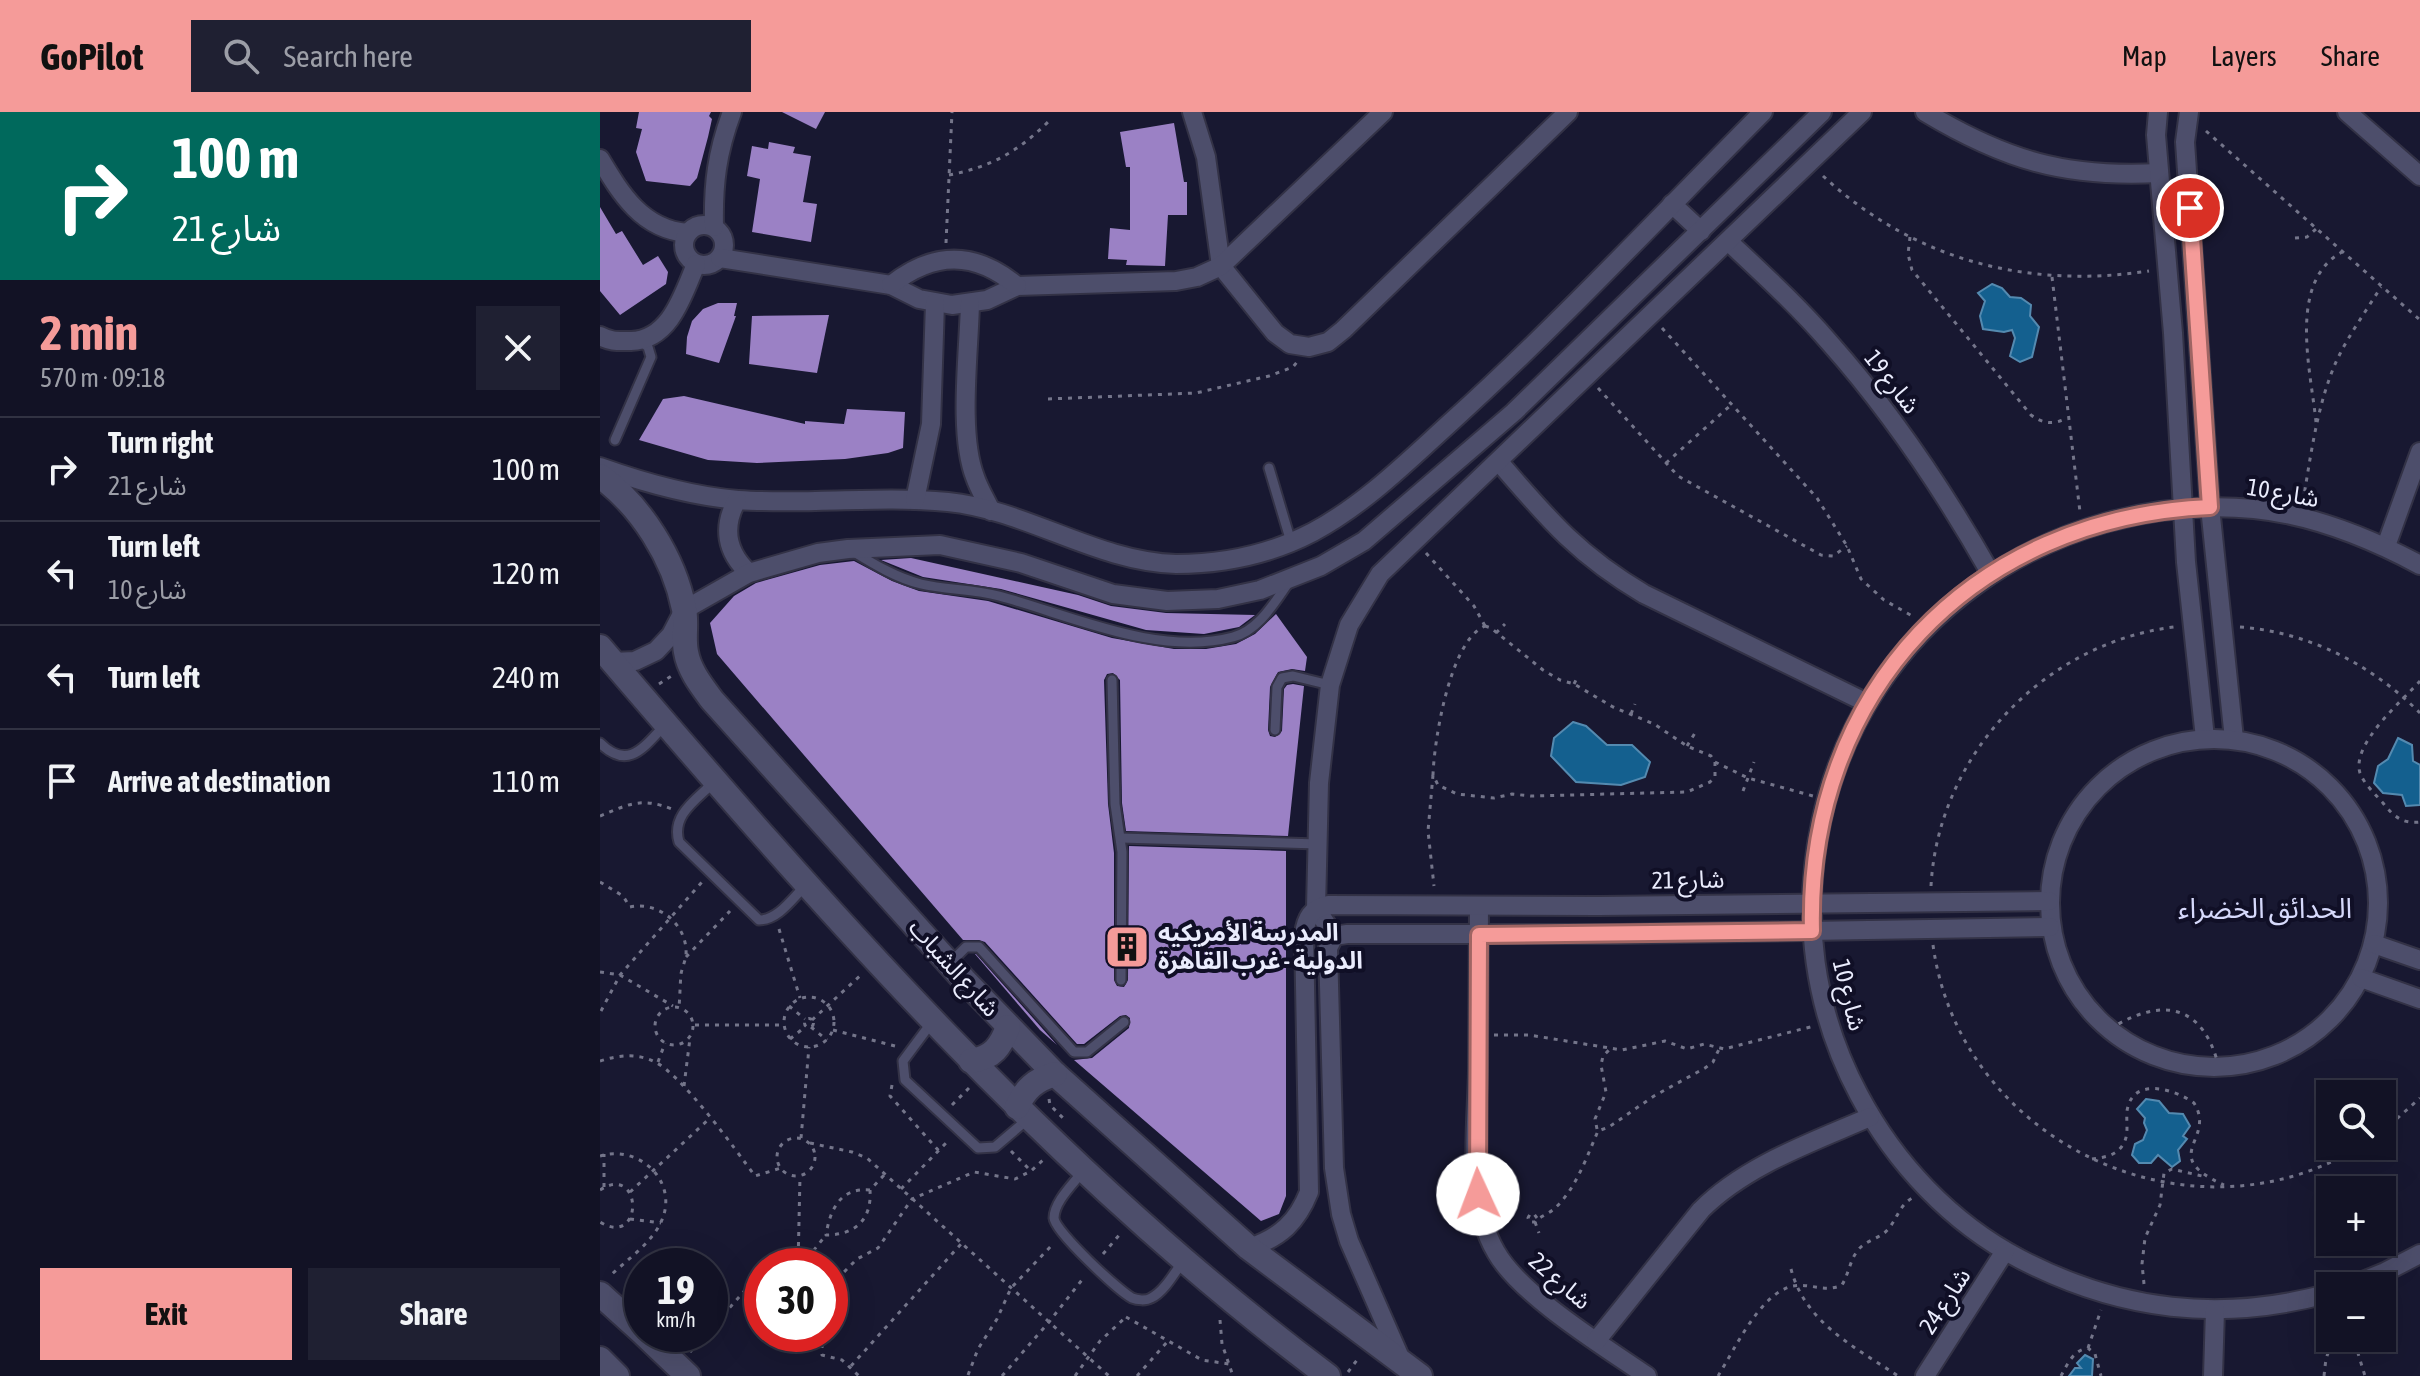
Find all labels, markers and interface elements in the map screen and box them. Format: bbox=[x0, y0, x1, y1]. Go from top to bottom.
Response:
search box bbox=[191, 20, 751, 92]
icon: search bbox=[219, 34, 263, 78]
text: GoPilot bbox=[40, 35, 143, 78]
text: Search here bbox=[283, 39, 413, 73]
text: Map bbox=[2122, 40, 2167, 72]
text: Layers bbox=[2211, 40, 2277, 72]
text: Share bbox=[2321, 40, 2380, 72]
text: 100 m bbox=[172, 126, 299, 190]
icon: right bbox=[40, 144, 144, 248]
pin bbox=[2156, 174, 2224, 242]
icon: arrive bbox=[2168, 186, 2212, 230]
text: شارع 21 bbox=[172, 207, 281, 249]
text: 2 min bbox=[40, 305, 138, 360]
button: close bbox=[476, 306, 560, 390]
street label: شارع 19 bbox=[1856, 345, 1925, 421]
text: 570 m · 09:18 bbox=[40, 363, 165, 393]
text: Turn right bbox=[108, 425, 214, 459]
icon: right bbox=[40, 447, 84, 491]
text: 100 m bbox=[492, 452, 560, 486]
text: شارع 21 bbox=[108, 471, 187, 501]
street label: شارع 10 bbox=[2244, 473, 2321, 516]
text: Turn left bbox=[108, 529, 200, 563]
icon: left bbox=[40, 551, 84, 595]
text: 120 m bbox=[492, 556, 560, 590]
text: شارع 10 bbox=[108, 575, 187, 605]
icon: left bbox=[40, 655, 84, 699]
text: Turn left bbox=[108, 660, 200, 694]
text: 240 m bbox=[492, 660, 560, 694]
icon: arrive bbox=[40, 759, 84, 803]
text: Arrive at destination bbox=[108, 764, 330, 798]
text: 110 m bbox=[492, 764, 560, 798]
street label: شارع 21 bbox=[1651, 865, 1725, 898]
district label: الحدائق الخضراء bbox=[2178, 892, 2352, 926]
street label: شارع الشباب bbox=[901, 913, 1005, 1025]
place label: المدرسة الأمريكيه الدولية - غرب القاهرة bbox=[1158, 919, 1363, 976]
building icon: المدرسة الأمريكيه الدولية - غرب القاهرة bbox=[1103, 923, 1151, 971]
street label: شارع 10 bbox=[1824, 956, 1871, 1034]
map controls bbox=[2316, 1080, 2396, 1352]
button: search bbox=[2316, 1080, 2396, 1160]
position arrow bbox=[1436, 1152, 1520, 1236]
button: + bbox=[2316, 1176, 2396, 1256]
street label: شارع 22 bbox=[1521, 1247, 1597, 1318]
speed limit sign: 30 bbox=[744, 1248, 848, 1352]
street label: شارع 24 bbox=[1913, 1263, 1979, 1341]
text: 19 bbox=[657, 1267, 695, 1312]
button: Exit bbox=[40, 1268, 292, 1360]
button: Share bbox=[308, 1268, 560, 1360]
button: − bbox=[2316, 1272, 2396, 1352]
text: km/h bbox=[656, 1308, 696, 1331]

